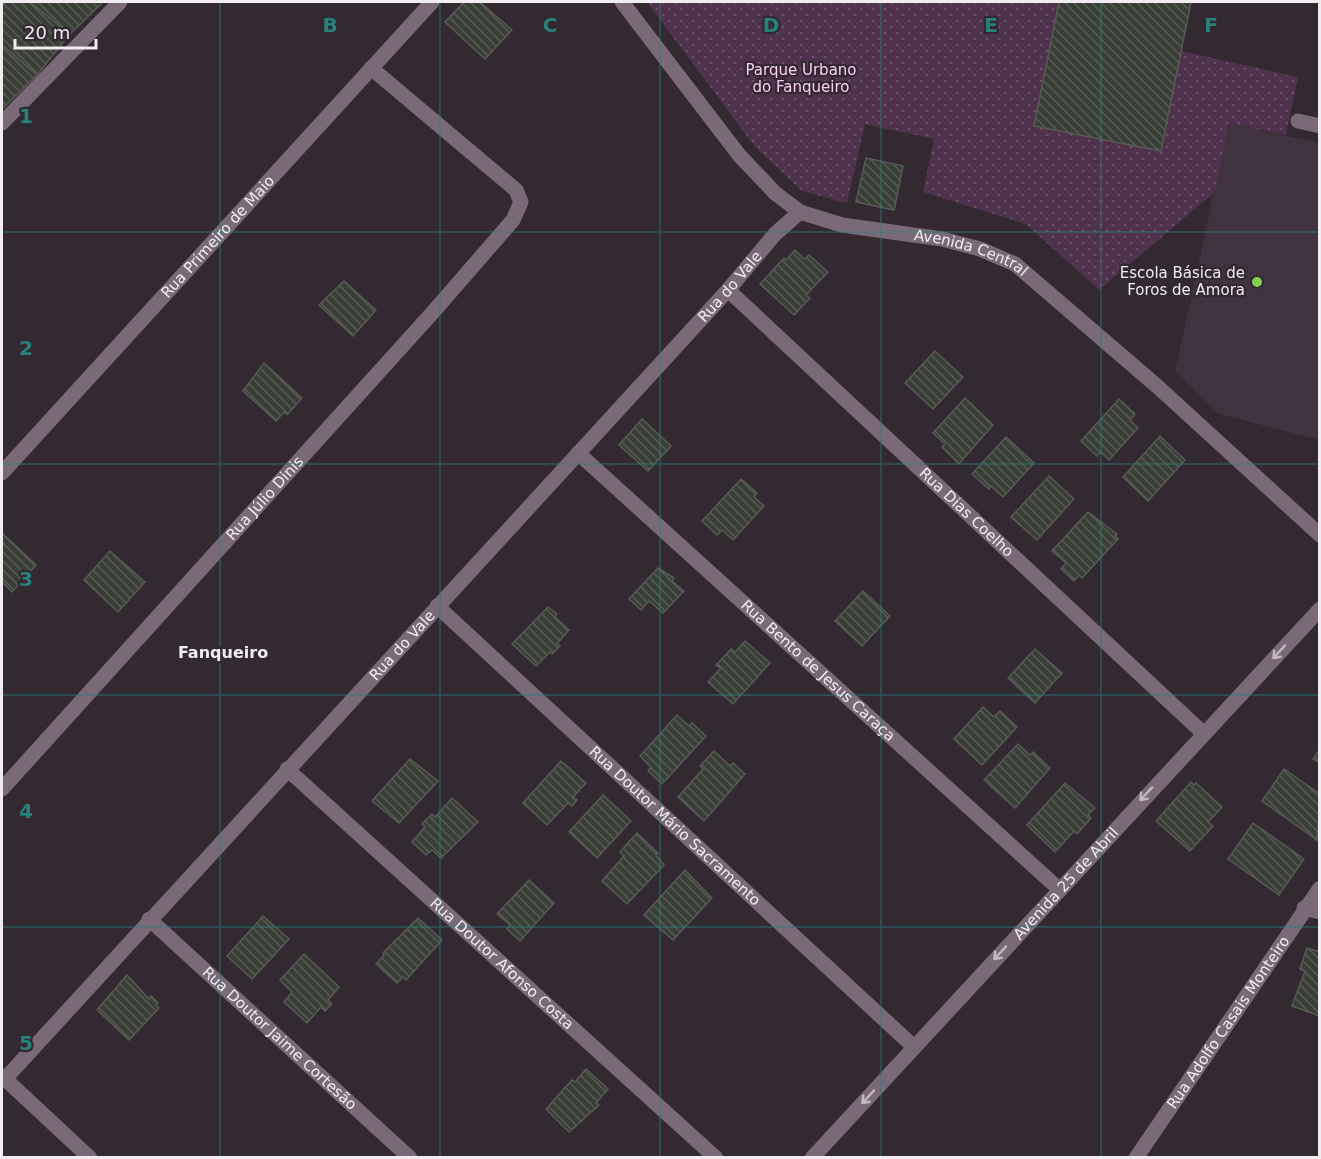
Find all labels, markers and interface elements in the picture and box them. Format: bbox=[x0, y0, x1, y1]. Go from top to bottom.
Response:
scale bar bbox=[15, 12, 96, 50]
text: B bbox=[322, 13, 338, 37]
text: C bbox=[543, 13, 557, 37]
text: D bbox=[763, 13, 779, 37]
text: E bbox=[984, 13, 998, 37]
text: F bbox=[1204, 13, 1218, 37]
text: 20 m bbox=[24, 22, 70, 43]
park label: Parque Urbano do Fanqueiro bbox=[745, 61, 857, 96]
text: 1 bbox=[19, 104, 33, 128]
street label: Rua Primeiro de Maio bbox=[157, 172, 278, 302]
street label: Avenida Central bbox=[913, 226, 1032, 280]
street label: Rua do Vale bbox=[694, 247, 766, 326]
place label: Escola Básica de Foros de Amora bbox=[1120, 264, 1245, 299]
marker: Escola Básica de Foros de Amora bbox=[1250, 275, 1264, 289]
text: 2 bbox=[19, 336, 33, 360]
street label: Rua Júlio Dinis bbox=[222, 452, 307, 544]
street label: Rua Dias Coelho bbox=[915, 464, 1017, 561]
text: 3 bbox=[19, 567, 33, 591]
street label: Rua Bento de Jesus Caraça bbox=[737, 596, 899, 745]
street label: Rua do Vale bbox=[366, 607, 439, 684]
district label: Fanqueiro bbox=[178, 643, 268, 662]
one-way arrow bbox=[1273, 644, 1287, 659]
street label: Rua Doutor Mário Sacramento bbox=[586, 742, 764, 910]
one-way arrow bbox=[1139, 787, 1153, 802]
text: 4 bbox=[19, 799, 33, 823]
street label: Avenida 25 de Abril bbox=[1010, 824, 1122, 943]
street label: Rua Doutor Afonso Costa bbox=[426, 894, 577, 1033]
street label: Rua Adolfo Casais Monteiro bbox=[1163, 933, 1293, 1112]
one-way arrow bbox=[993, 946, 1007, 961]
street label: Rua Doutor Jaime Cortesão bbox=[199, 963, 361, 1114]
text: 5 bbox=[19, 1031, 33, 1055]
one-way arrow bbox=[861, 1089, 875, 1104]

